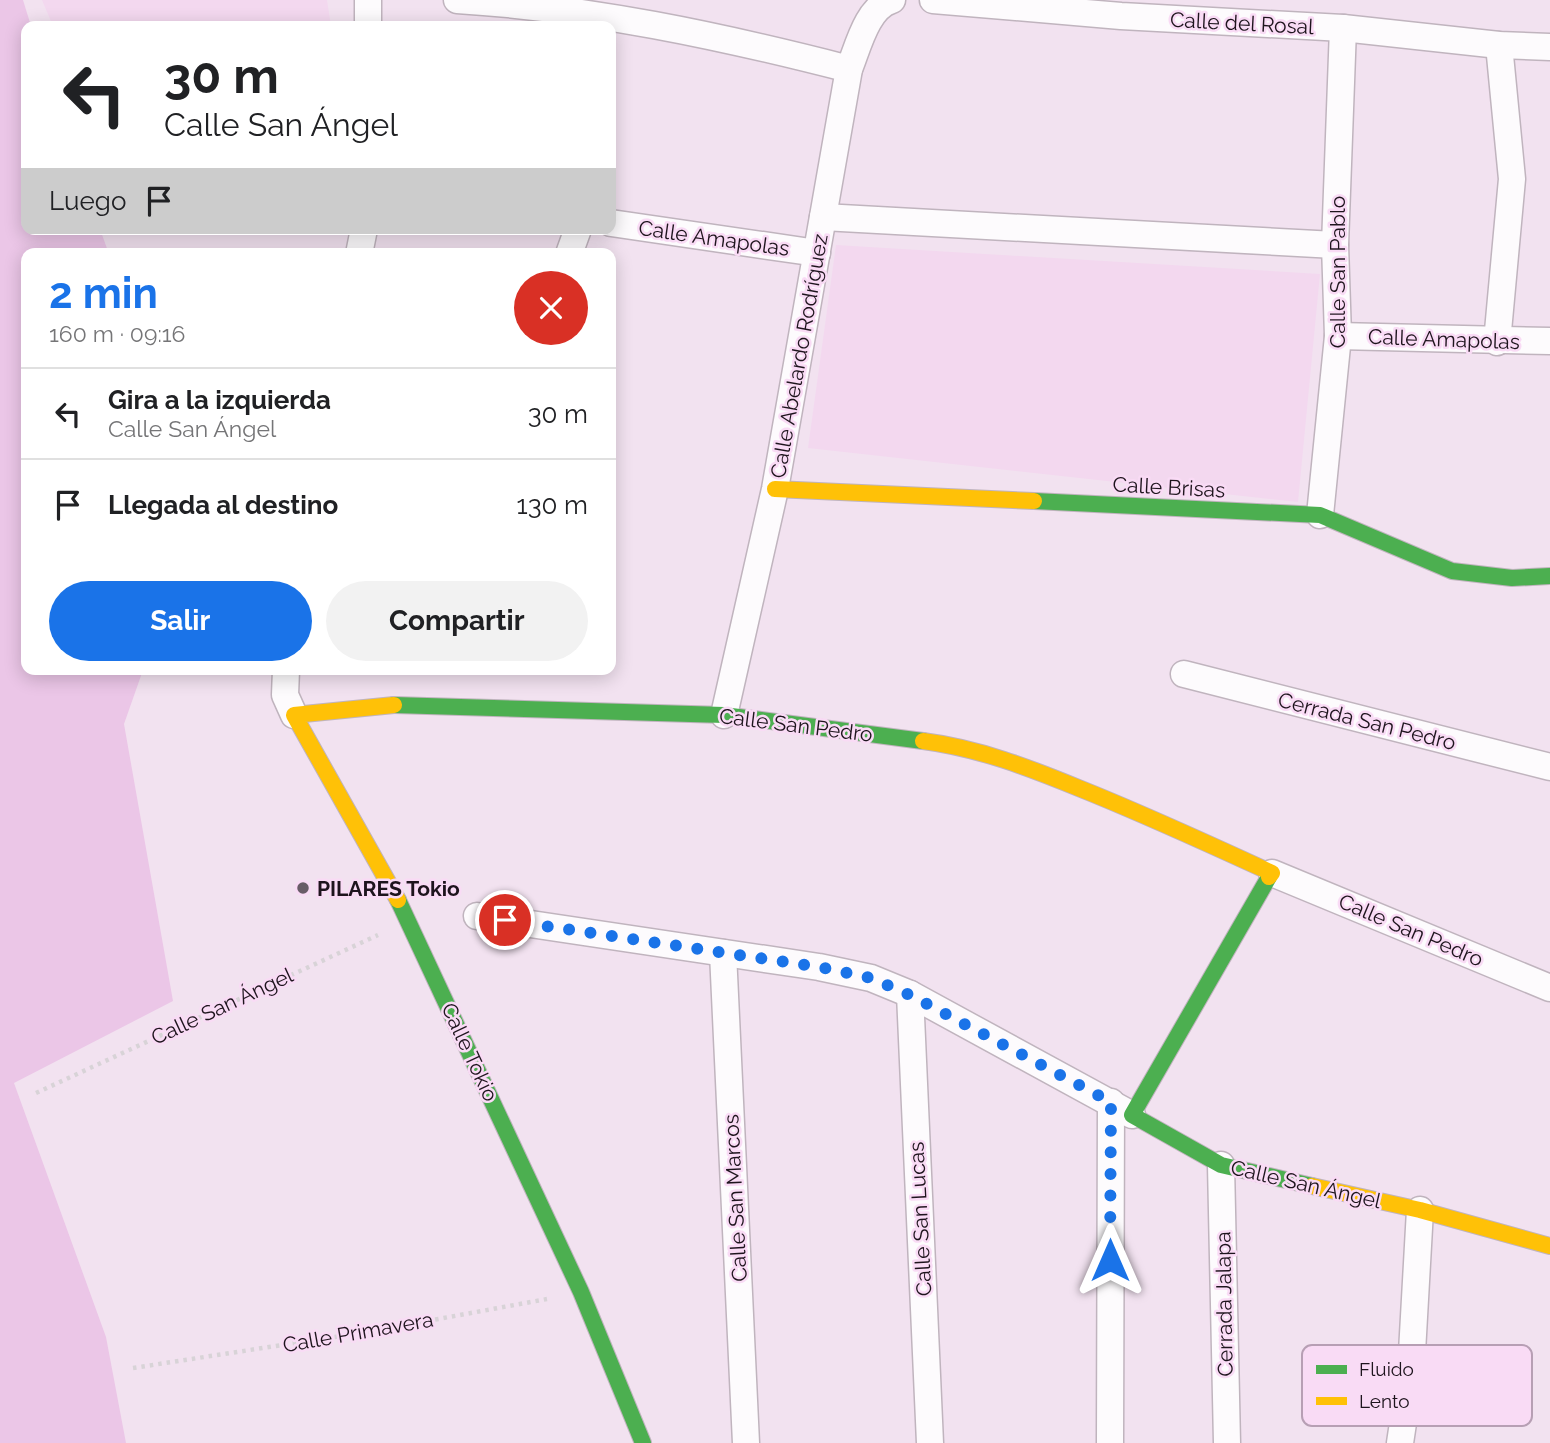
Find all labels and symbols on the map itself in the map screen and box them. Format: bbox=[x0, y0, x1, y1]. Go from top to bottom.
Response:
street label: Calle del Rosal bbox=[1169, 7, 1315, 39]
street label: Calle San Pablo bbox=[1325, 196, 1350, 348]
street label: Calle Amapolas bbox=[637, 215, 791, 261]
street label: Calle Abelardo Rodríguez bbox=[765, 232, 833, 480]
street label: Calle Amapolas bbox=[1368, 324, 1520, 354]
street label: Calle Brisas bbox=[1112, 472, 1226, 502]
street label: Cerrada San Pedro bbox=[1276, 687, 1458, 755]
street label: Calle San Pedro bbox=[718, 703, 874, 747]
place label: PILARES Tokio bbox=[317, 876, 460, 901]
marker: PILARES Tokio bbox=[295, 880, 311, 896]
street label: Calle San Pedro bbox=[1335, 888, 1487, 972]
pin bbox=[475, 890, 535, 950]
street label: Calle San Ángel bbox=[147, 962, 297, 1050]
street label: Calle Tokio bbox=[436, 999, 504, 1105]
street label: Calle San Marcos bbox=[718, 1114, 752, 1282]
street label: Calle San Lucas bbox=[903, 1141, 937, 1297]
street label: Calle San Ángel bbox=[1228, 1155, 1384, 1214]
position arrow bbox=[1073, 1223, 1147, 1297]
street label: Cerrada Jalapa bbox=[1210, 1231, 1238, 1377]
street label: Calle Primavera bbox=[281, 1306, 435, 1358]
legend bbox=[1302, 1345, 1532, 1426]
text: Fluido bbox=[1359, 1358, 1414, 1380]
text: Lento bbox=[1359, 1390, 1410, 1412]

